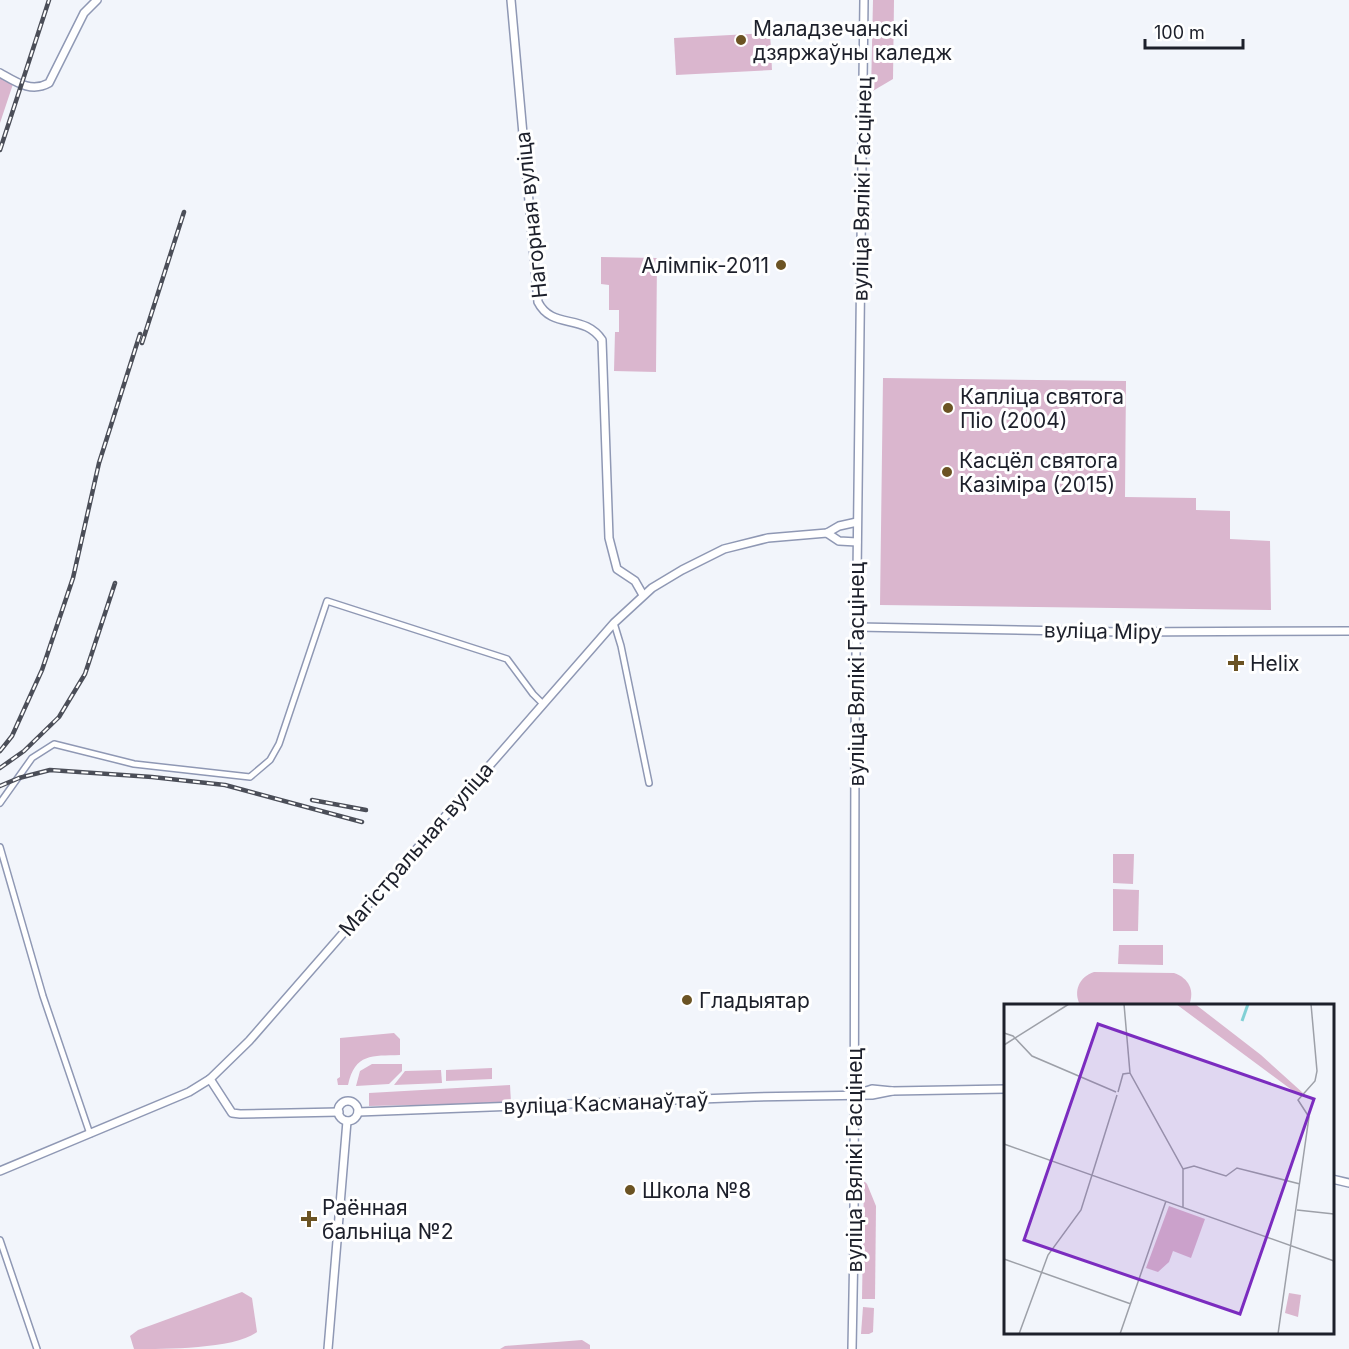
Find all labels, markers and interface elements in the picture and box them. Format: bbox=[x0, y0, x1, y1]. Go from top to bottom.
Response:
scale bar bbox=[1145, 12, 1242, 50]
place label: Маладзечанскі дзяржаўны каледж bbox=[753, 16, 952, 65]
text: 100 m bbox=[1154, 22, 1205, 43]
marker: Маладзечанскі дзяржаўны каледж bbox=[734, 33, 748, 47]
street label: вуліца Вялікі Гасцінец bbox=[848, 76, 876, 301]
street label: Нагорная вуліца bbox=[510, 130, 552, 300]
place label: Алімпік-2011 bbox=[641, 253, 769, 278]
marker: Алімпік-2011 bbox=[774, 258, 788, 272]
place label: Капліца святога Піо (2004) bbox=[960, 384, 1124, 433]
marker: Капліца святога Піо (2004) bbox=[941, 401, 955, 415]
place label: Касцёл святога Казіміра (2015) bbox=[959, 448, 1118, 497]
marker: Касцёл святога Казіміра (2015) bbox=[940, 465, 954, 479]
street label: вуліца Вялікі Гасцінец bbox=[844, 561, 869, 786]
street label: вуліца Міру bbox=[1044, 617, 1163, 645]
place label: Helix bbox=[1250, 651, 1300, 676]
marker: Helix bbox=[1227, 654, 1245, 672]
street label: Магістральная вуліца bbox=[334, 757, 498, 941]
place label: Гладыятар bbox=[699, 988, 810, 1013]
marker: Гладыятар bbox=[680, 993, 694, 1007]
inset map bbox=[1004, 1004, 1334, 1334]
street label: вуліца Вялікі Гасцінец bbox=[842, 1047, 867, 1272]
street label: вуліца Касманаўтаў bbox=[503, 1087, 709, 1119]
place label: Школа №8 bbox=[642, 1178, 751, 1203]
marker: Школа №8 bbox=[623, 1183, 637, 1197]
place label: Раённая бальніца №2 bbox=[322, 1195, 454, 1244]
marker: Раённая бальніца №2 bbox=[300, 1210, 318, 1228]

